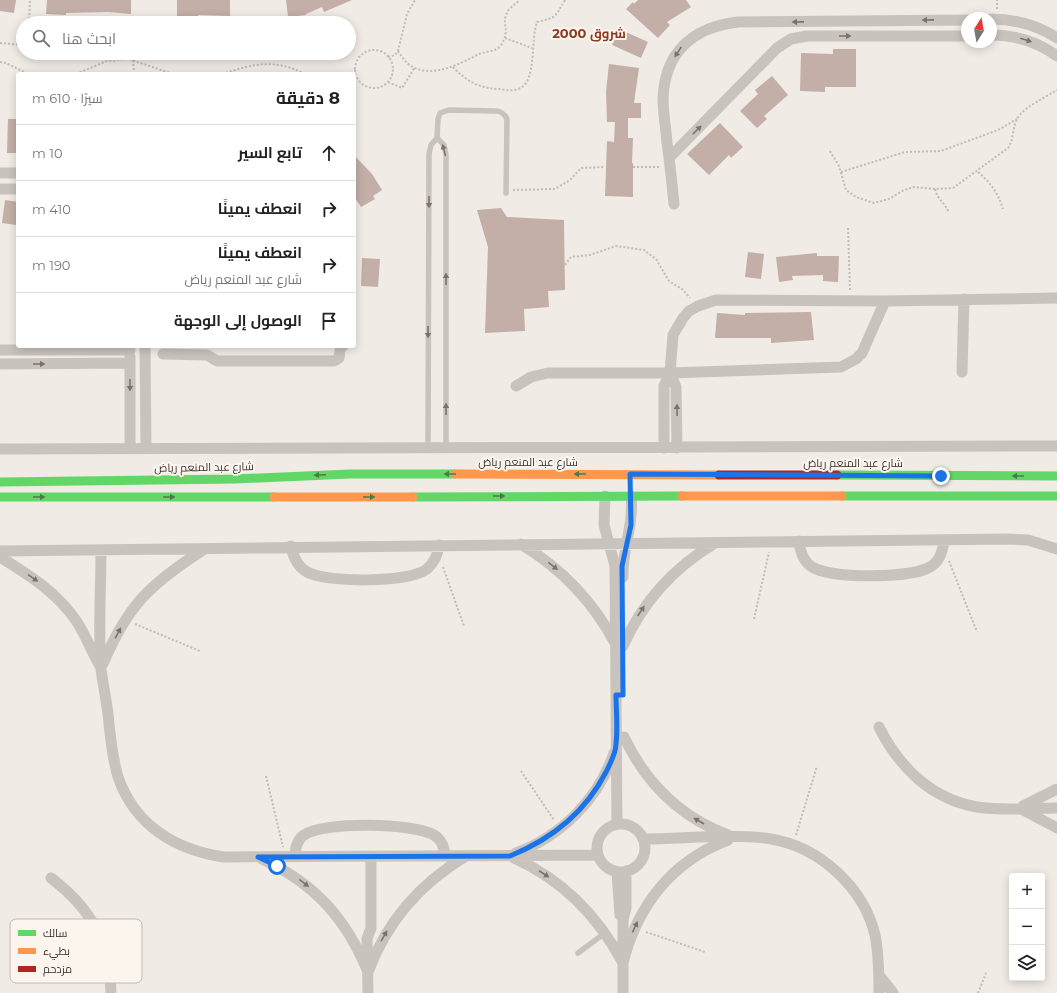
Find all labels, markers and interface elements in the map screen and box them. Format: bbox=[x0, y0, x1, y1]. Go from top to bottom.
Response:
north arrow bbox=[961, 12, 997, 48]
search box bbox=[16, 16, 356, 60]
one-way arrow bbox=[921, 17, 934, 23]
one-way arrow bbox=[792, 18, 804, 25]
district label: شروق 2000 bbox=[552, 25, 626, 42]
icon: search bbox=[30, 27, 52, 49]
text: ابحث هنا bbox=[62, 29, 116, 48]
one-way arrow bbox=[839, 33, 852, 39]
one-way arrow bbox=[1020, 37, 1032, 43]
one-way arrow bbox=[674, 46, 681, 58]
text: 8 دقيقة bbox=[276, 88, 340, 108]
text: سيرًا · 610 m bbox=[32, 90, 102, 106]
one-way arrow bbox=[692, 125, 702, 135]
icon: ahead bbox=[318, 142, 340, 164]
text: تابع السير bbox=[238, 143, 302, 162]
one-way arrow bbox=[441, 143, 447, 155]
text: 10 m bbox=[32, 145, 63, 161]
one-way arrow bbox=[426, 196, 432, 209]
icon: right bbox=[318, 198, 340, 220]
text: انعطف يمينًا bbox=[218, 199, 302, 218]
text: 410 m bbox=[32, 201, 71, 217]
text: انعطف يمينًا bbox=[218, 243, 302, 262]
icon: right bbox=[318, 254, 340, 276]
text: 190 m bbox=[32, 257, 70, 273]
text: شارع عبد المنعم رياض bbox=[184, 271, 302, 287]
one-way arrow bbox=[443, 272, 449, 285]
icon: arrive bbox=[318, 310, 340, 332]
text: الوصول إلى الوجهة bbox=[174, 311, 302, 330]
one-way arrow bbox=[425, 326, 431, 339]
one-way arrow bbox=[33, 361, 46, 367]
one-way arrow bbox=[127, 379, 133, 392]
one-way arrow bbox=[443, 402, 449, 415]
one-way arrow bbox=[674, 403, 680, 416]
street label: شارع عبد المنعم رياض bbox=[478, 455, 578, 470]
street label: شارع عبد المنعم رياض bbox=[803, 456, 903, 471]
street label: شارع عبد المنعم رياض bbox=[154, 459, 254, 476]
route end bbox=[932, 467, 950, 485]
one-way arrow bbox=[443, 471, 456, 477]
one-way arrow bbox=[573, 471, 586, 477]
one-way arrow bbox=[314, 472, 326, 479]
one-way arrow bbox=[1011, 473, 1024, 479]
one-way arrow bbox=[493, 493, 506, 499]
one-way arrow bbox=[33, 494, 46, 500]
one-way arrow bbox=[163, 494, 176, 500]
one-way arrow bbox=[363, 494, 376, 500]
one-way arrow bbox=[547, 561, 558, 570]
one-way arrow bbox=[28, 574, 38, 582]
one-way arrow bbox=[637, 606, 645, 616]
one-way arrow bbox=[114, 627, 121, 639]
one-way arrow bbox=[693, 818, 705, 825]
route start bbox=[268, 857, 286, 875]
one-way arrow bbox=[539, 870, 549, 878]
map controls bbox=[1009, 873, 1045, 981]
button: + bbox=[1009, 873, 1045, 909]
one-way arrow bbox=[298, 879, 309, 888]
button: − bbox=[1009, 909, 1045, 945]
legend bbox=[10, 919, 142, 983]
one-way arrow bbox=[632, 921, 638, 932]
text: سالك bbox=[43, 926, 67, 940]
one-way arrow bbox=[380, 930, 387, 942]
text: بطيء bbox=[43, 944, 70, 960]
button: layers bbox=[1009, 945, 1045, 981]
text: مزدحم bbox=[43, 962, 72, 977]

